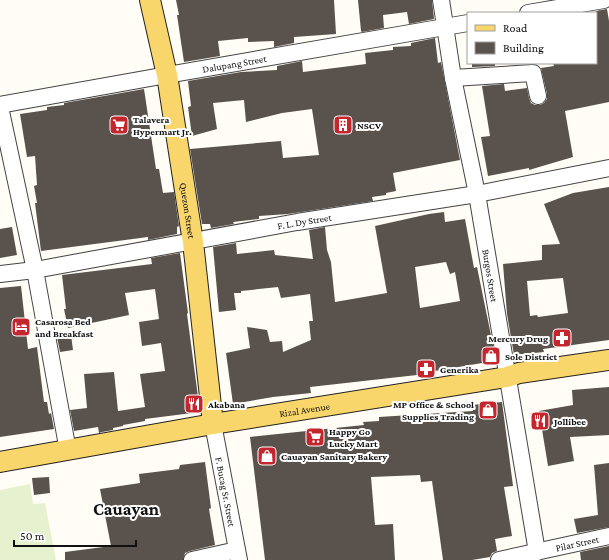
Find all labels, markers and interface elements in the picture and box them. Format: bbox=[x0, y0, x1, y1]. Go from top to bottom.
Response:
legend bbox=[467, 12, 597, 64]
text: Road bbox=[503, 21, 528, 35]
text: Building bbox=[503, 41, 544, 55]
street label: Dalupang Street bbox=[202, 53, 268, 75]
supermarket icon: Talavera Hypermart Jr. bbox=[108, 114, 130, 136]
place label: Talavera Hypermart Jr. bbox=[133, 114, 192, 137]
building icon: NSCV bbox=[332, 114, 354, 136]
place label: NSCV bbox=[357, 120, 382, 131]
street label: Quezon Street bbox=[178, 182, 197, 240]
street label: F. L. Dy Street bbox=[276, 212, 333, 231]
street label: Burgos Street bbox=[480, 248, 500, 303]
hotel icon: Casarosa Bed and Breakfast bbox=[10, 316, 32, 338]
place label: Casarosa Bed and Breakfast bbox=[35, 316, 94, 339]
pharmacy icon: Mercury Drug bbox=[551, 327, 573, 349]
place label: Mercury Drug bbox=[488, 333, 548, 344]
shop icon: Sole District bbox=[480, 345, 502, 367]
place label: Sole District bbox=[505, 351, 558, 362]
pharmacy icon: Generika bbox=[415, 358, 437, 380]
place label: Generika bbox=[440, 364, 479, 375]
restaurant icon: Akabana bbox=[183, 393, 205, 415]
place label: Akabana bbox=[207, 399, 245, 410]
place label: MP Office & School Supplies Trading bbox=[393, 399, 474, 422]
shop icon: MP Office & School Supplies Trading bbox=[477, 399, 499, 421]
street label: Rizal Avenue bbox=[278, 400, 331, 419]
restaurant icon: Jollibee bbox=[529, 410, 551, 432]
place label: Jollibee bbox=[553, 416, 586, 427]
supermarket icon: Happy Go Lucky Mart bbox=[304, 426, 326, 448]
place label: Happy Go Lucky Mart bbox=[329, 426, 378, 449]
shop icon: Cauayan Sanitary Bakery bbox=[256, 445, 278, 467]
place label: Cauayan Sanitary Bakery bbox=[281, 451, 387, 462]
street label: F. Bucag Sr. Street bbox=[213, 456, 238, 528]
district label: Cauayan bbox=[93, 499, 160, 519]
scale bar bbox=[14, 522, 136, 548]
text: 50 m bbox=[20, 529, 45, 543]
street label: Pilar Street bbox=[555, 533, 601, 553]

